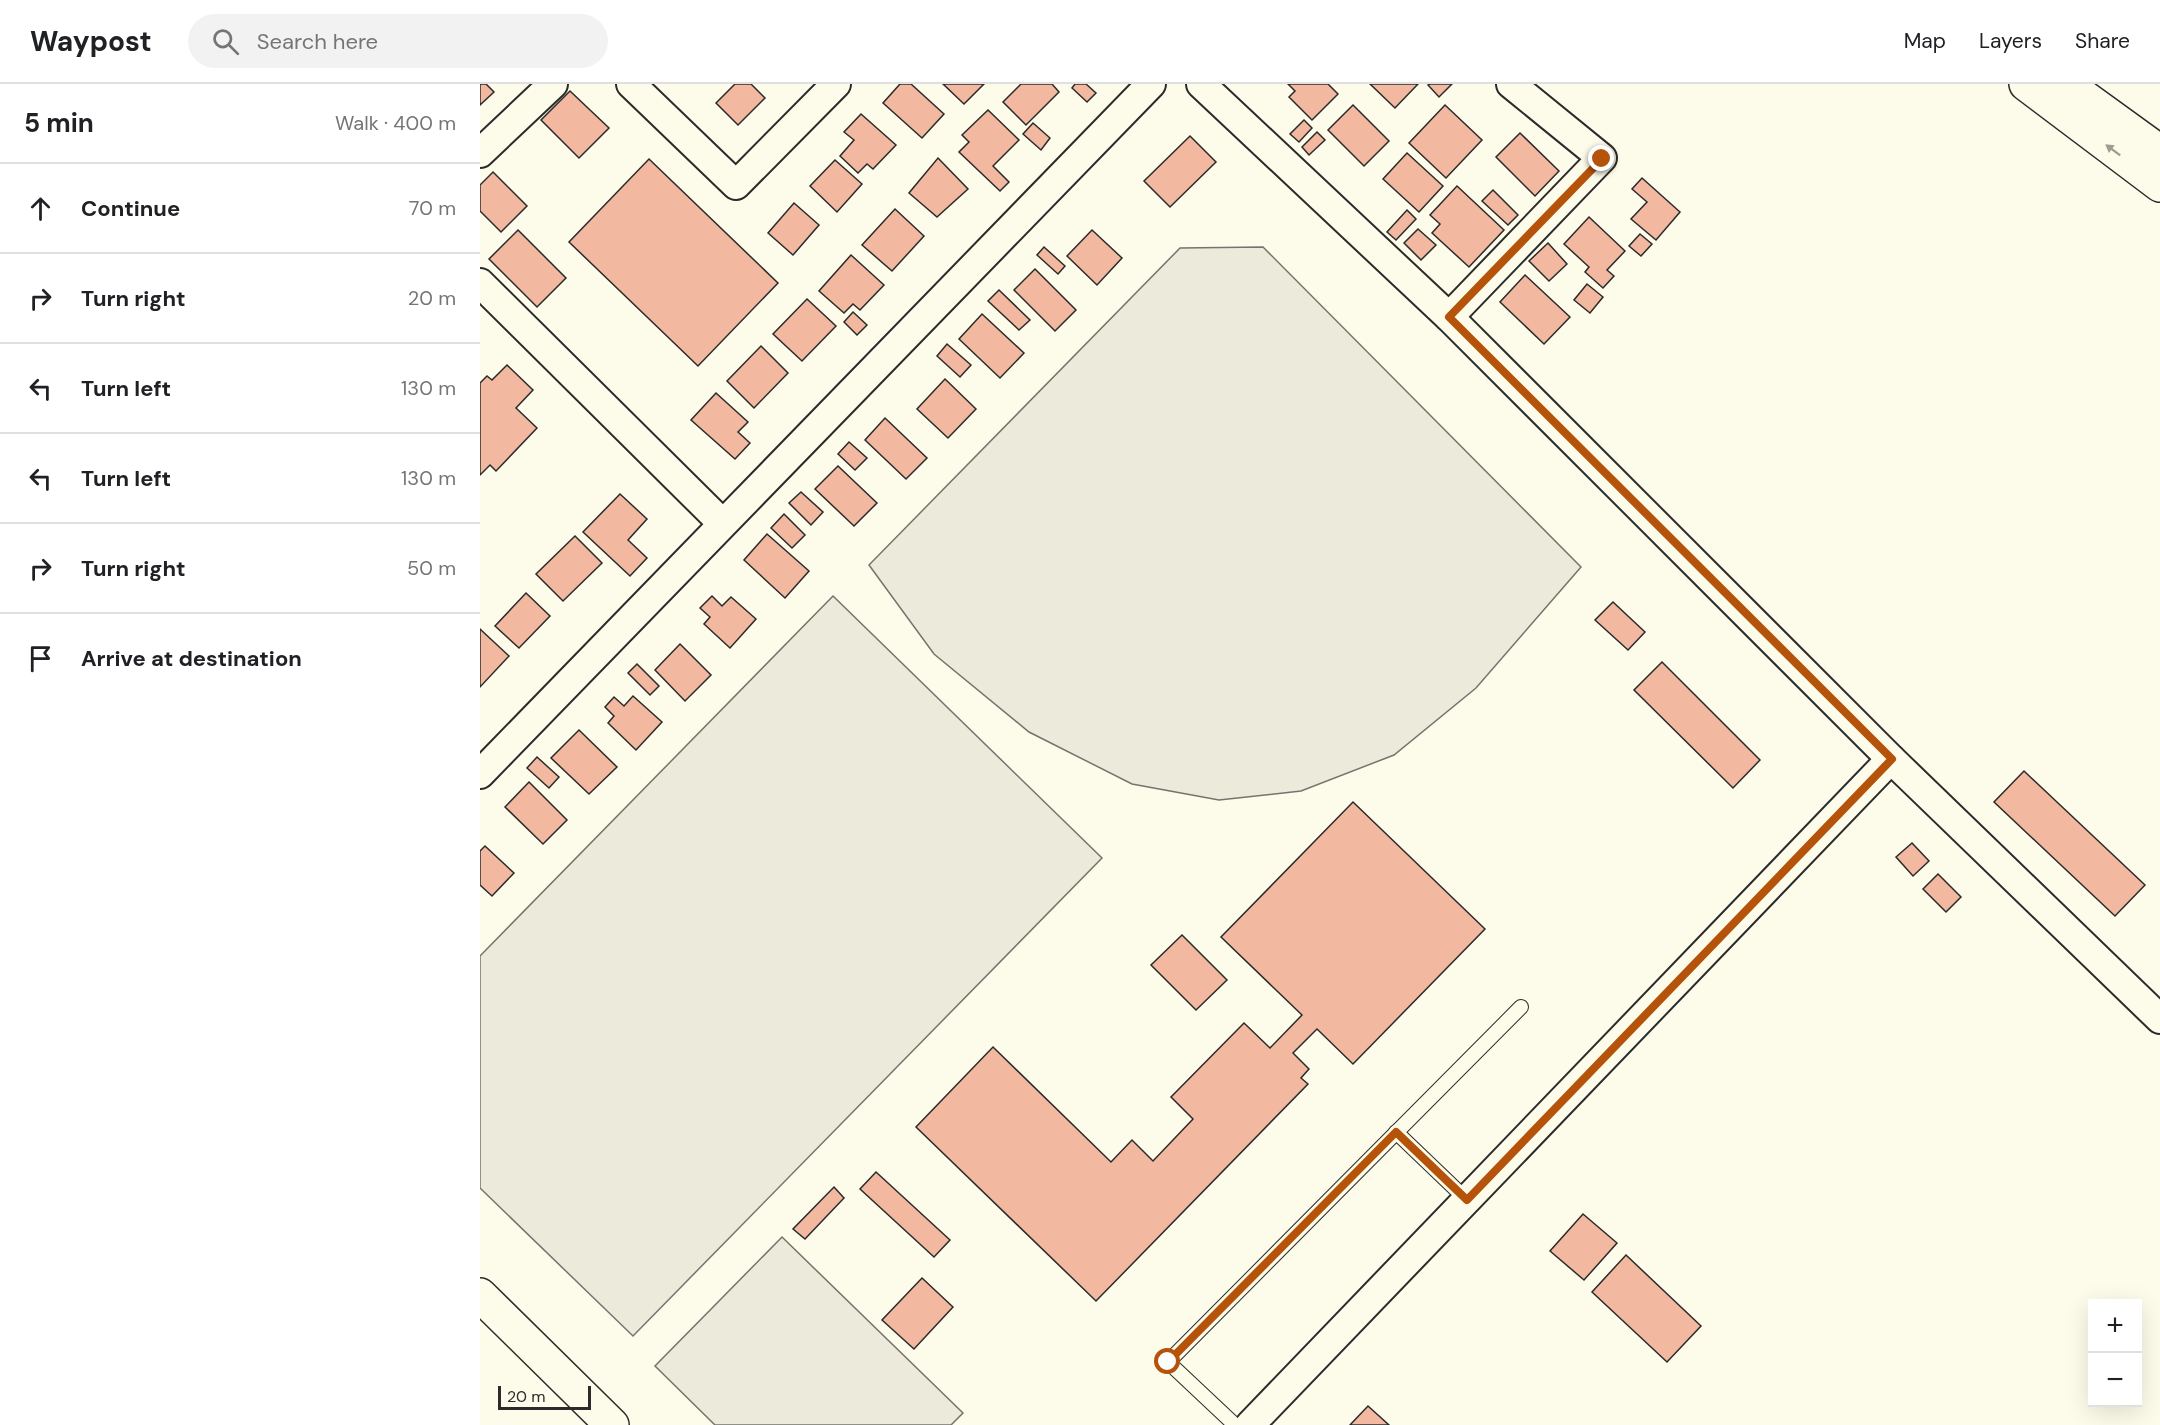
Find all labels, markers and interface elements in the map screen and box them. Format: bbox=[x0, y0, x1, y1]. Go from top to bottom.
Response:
search box bbox=[188, 14, 608, 68]
text: Waypost bbox=[30, 23, 152, 60]
icon: search bbox=[209, 25, 242, 58]
text: Search here bbox=[257, 27, 378, 56]
text: Map bbox=[1904, 27, 1946, 55]
text: Layers bbox=[1979, 27, 2042, 55]
text: Share bbox=[2075, 27, 2130, 55]
text: 5 min bbox=[24, 106, 94, 140]
text: Walk · 400 m bbox=[335, 110, 456, 136]
one-way arrow bbox=[2106, 144, 2122, 156]
route end bbox=[1588, 145, 1614, 171]
icon: ahead bbox=[24, 192, 57, 225]
text: Continue bbox=[81, 194, 180, 223]
text: 70 m bbox=[409, 195, 456, 221]
icon: right bbox=[24, 282, 57, 315]
text: Turn right bbox=[81, 284, 186, 313]
text: 20 m bbox=[408, 285, 456, 311]
icon: left bbox=[24, 372, 57, 405]
text: Turn left bbox=[81, 374, 171, 403]
text: 130 m bbox=[401, 375, 456, 401]
icon: left bbox=[24, 462, 57, 495]
text: Turn left bbox=[81, 464, 171, 493]
text: 130 m bbox=[401, 465, 456, 491]
icon: right bbox=[24, 552, 57, 585]
text: Turn right bbox=[81, 554, 186, 583]
text: 50 m bbox=[407, 555, 456, 581]
icon: arrive bbox=[24, 642, 57, 675]
text: Arrive at destination bbox=[81, 644, 302, 673]
map controls bbox=[2088, 1299, 2142, 1407]
button: + bbox=[2088, 1299, 2142, 1353]
route start bbox=[1154, 1348, 1180, 1374]
button: − bbox=[2088, 1353, 2142, 1407]
scale bar bbox=[498, 1383, 591, 1410]
text: 20 m bbox=[507, 1386, 546, 1407]

